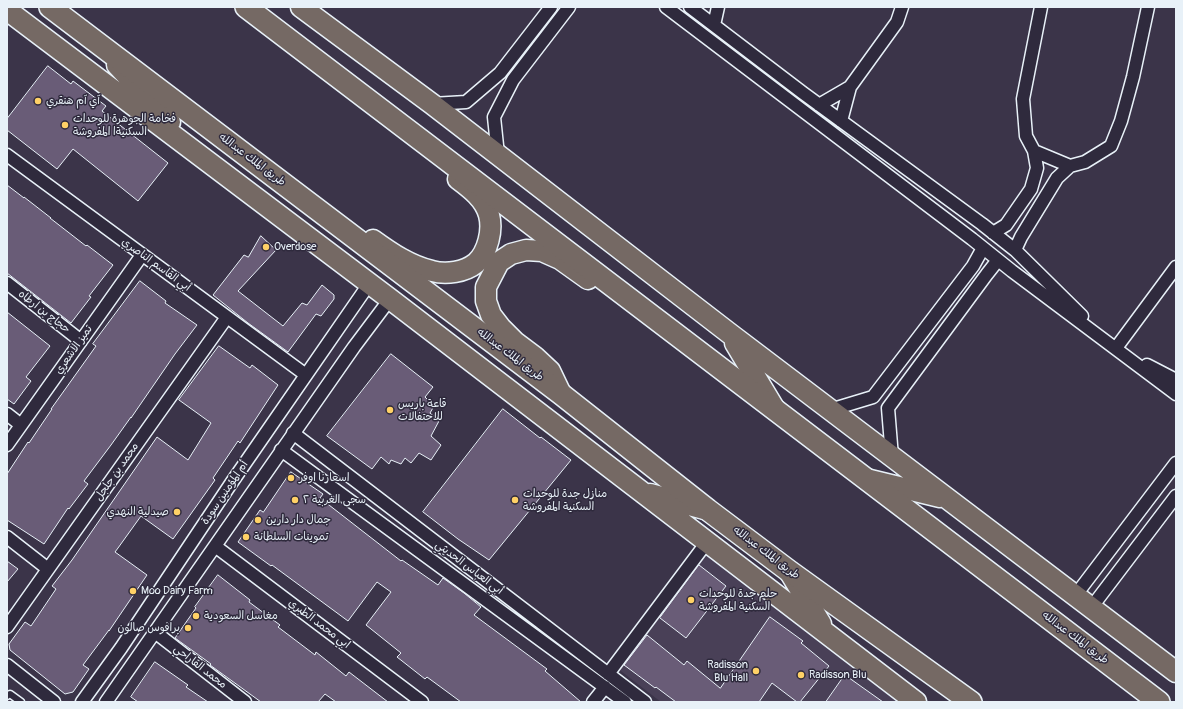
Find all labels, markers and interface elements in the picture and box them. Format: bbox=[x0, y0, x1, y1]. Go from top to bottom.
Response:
place label: آي آم هنقري bbox=[46, 94, 100, 108]
marker: آي آم هنقري bbox=[33, 96, 43, 106]
place label: فخامة الجوهرة للوحدات السكنيةا المفروشة bbox=[73, 112, 176, 138]
marker: فخامة الجوهرة للوحدات السكنيةا المفروشة bbox=[60, 120, 70, 130]
street label: طريق الملك عبدالله bbox=[216, 131, 288, 189]
street label: أبي القاسم الناصري bbox=[119, 235, 193, 295]
place label: Overdose bbox=[274, 240, 316, 254]
marker: Overdose bbox=[261, 242, 271, 252]
street label: حجاج بن ارطاه bbox=[15, 288, 73, 336]
street label: تميز الاشعري bbox=[52, 323, 96, 377]
street label: طريق الملك عبدالله bbox=[474, 326, 546, 384]
place label: قاعة باريس للاحتفالات bbox=[398, 397, 447, 423]
marker: قاعة باريس للاحتفالات bbox=[385, 405, 395, 415]
street label: محمد بن جلجل bbox=[92, 440, 142, 504]
street label: أم المؤمنين سودة bbox=[199, 459, 251, 527]
place label: اسعارنا اوفر bbox=[299, 471, 349, 485]
marker: اسعارنا اوفر bbox=[286, 473, 296, 483]
place label: منازل جدة للوحدات السكنية المفروشة bbox=[523, 487, 607, 513]
place label: سجى الغربية ٢ bbox=[303, 493, 366, 507]
marker: سجى الغربية ٢ bbox=[290, 495, 300, 505]
marker: منازل جدة للوحدات السكنية المفروشة bbox=[510, 495, 520, 505]
place label: صيدلية النهدي bbox=[106, 505, 169, 519]
marker: صيدلية النهدي bbox=[172, 507, 182, 517]
place label: جمال دار دارين bbox=[266, 513, 331, 527]
marker: جمال دار دارين bbox=[253, 515, 263, 525]
street label: طريق الملك عبدالله bbox=[730, 524, 802, 582]
place label: تموينات السلطانة bbox=[254, 530, 329, 544]
marker: تموينات السلطانة bbox=[241, 532, 251, 542]
street label: أبي العباس الحديثي bbox=[432, 538, 506, 598]
place label: Moo Dairy Farm bbox=[141, 584, 213, 598]
marker: Moo Dairy Farm bbox=[128, 586, 138, 596]
place label: حلم جدة للوحدات السكنية المفروشة bbox=[699, 587, 778, 613]
marker: حلم جدة للوحدات السكنية المفروشة bbox=[686, 595, 696, 605]
street label: ابي محمد الطبري bbox=[285, 596, 353, 652]
place label: مغاسل السعودية bbox=[204, 609, 278, 623]
street label: طريق الملك عبدالله bbox=[1039, 609, 1111, 667]
marker: مغاسل السعودية bbox=[191, 611, 201, 621]
place label: برافوس صالون bbox=[118, 621, 180, 635]
marker: برافوس صالون bbox=[183, 623, 193, 633]
street label: محمد القاراحي bbox=[171, 642, 229, 692]
place label: Radisson Blu Hall bbox=[707, 658, 748, 684]
marker: Radisson Blu Hall bbox=[751, 666, 761, 676]
place label: Radisson Blu bbox=[809, 668, 866, 682]
marker: Radisson Blu bbox=[796, 670, 806, 680]

